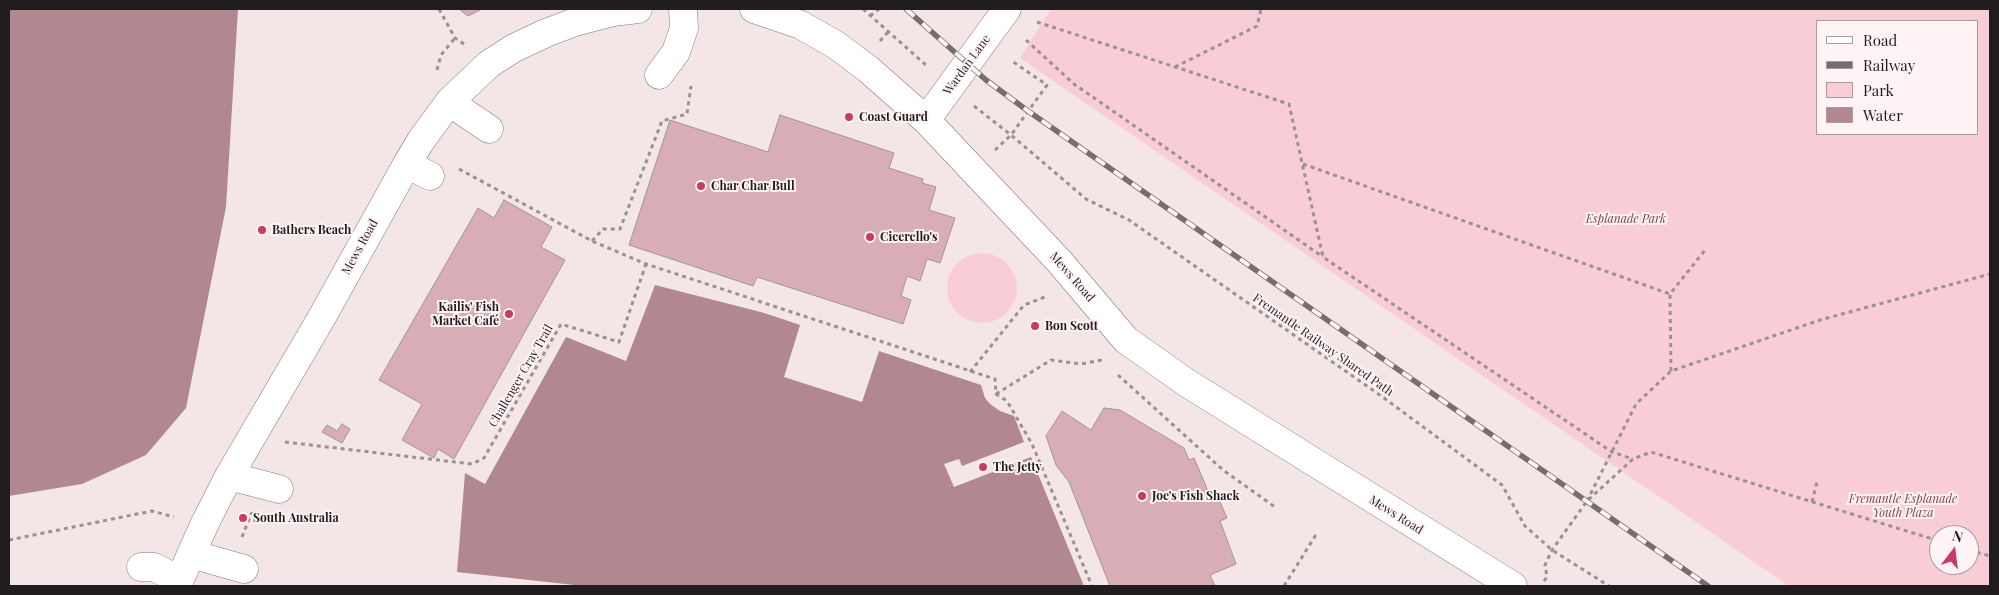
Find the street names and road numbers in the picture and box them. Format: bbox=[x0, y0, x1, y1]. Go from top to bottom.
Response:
street label: Wardan Lane bbox=[940, 32, 994, 98]
street label: Mews Road bbox=[339, 217, 381, 277]
street label: Mews Road bbox=[1047, 249, 1097, 305]
street label: Fremantle Railway Shared Path bbox=[1250, 291, 1396, 399]
street label: Challenger Cray Trail bbox=[486, 322, 556, 430]
street label: Mews Road bbox=[1366, 493, 1426, 537]

